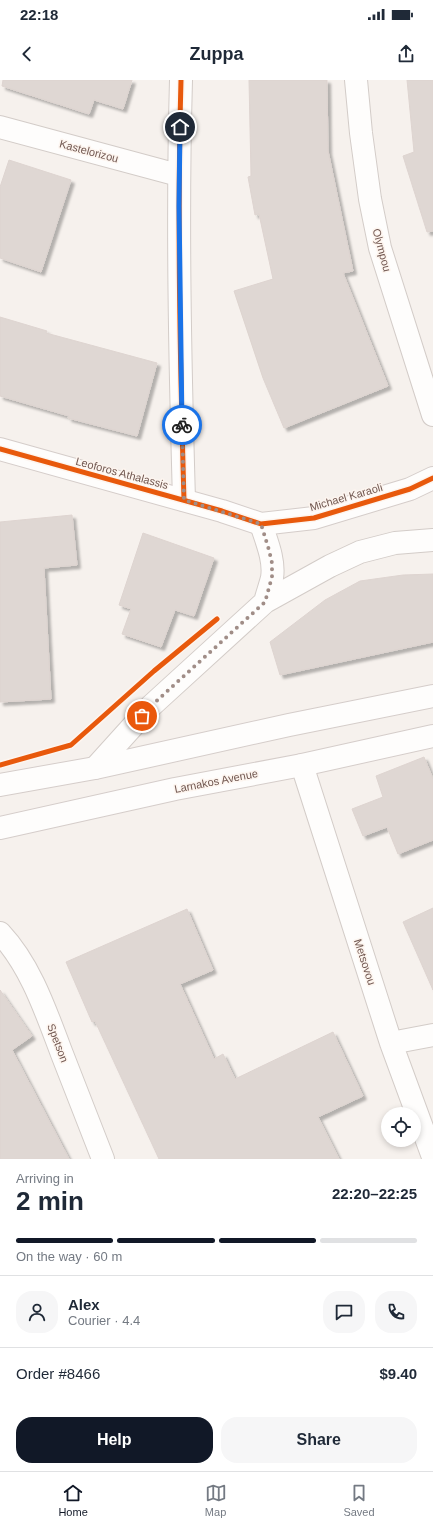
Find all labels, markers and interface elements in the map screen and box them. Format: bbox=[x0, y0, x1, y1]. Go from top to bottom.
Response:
text: 22:18 bbox=[20, 6, 58, 23]
icon: back bbox=[16, 43, 38, 65]
icon: share bbox=[395, 43, 417, 65]
text: Zuppa bbox=[190, 44, 244, 64]
pin bbox=[163, 110, 197, 144]
icon: home bbox=[169, 116, 191, 138]
street label: Kastelorizou bbox=[58, 137, 120, 165]
street label: Olympou bbox=[371, 227, 393, 273]
courier bbox=[162, 405, 202, 445]
icon: bike bbox=[171, 414, 193, 436]
street label: Leoforos Athalassis bbox=[74, 455, 170, 491]
street label: Michael Karaoli bbox=[308, 481, 384, 513]
pin bbox=[125, 699, 159, 733]
icon: bag bbox=[131, 705, 153, 727]
street label: Larnakos Avenue bbox=[173, 767, 259, 795]
street label: Metsovou bbox=[352, 937, 378, 987]
street label: Spetson bbox=[45, 1022, 71, 1064]
map controls bbox=[381, 1107, 421, 1147]
button: locate bbox=[381, 1107, 421, 1147]
text: Arriving in bbox=[16, 1171, 74, 1186]
text: 22:20–22:25 bbox=[332, 1185, 417, 1202]
text: 2 min bbox=[16, 1186, 84, 1216]
text: On the way · 60 m bbox=[16, 1249, 122, 1264]
button: person bbox=[16, 1291, 58, 1333]
button: chat bbox=[323, 1291, 365, 1333]
button: phone bbox=[375, 1291, 417, 1333]
text: Alex bbox=[68, 1296, 100, 1313]
text: Courier · 4.4 bbox=[68, 1313, 140, 1328]
text: Order #8466 bbox=[16, 1365, 100, 1382]
text: $9.40 bbox=[379, 1365, 417, 1382]
button: Help bbox=[16, 1417, 213, 1463]
button: Share bbox=[221, 1417, 417, 1463]
tab: Home bbox=[58, 1482, 88, 1518]
tab: Map bbox=[205, 1482, 227, 1518]
tab: Saved bbox=[343, 1482, 375, 1518]

